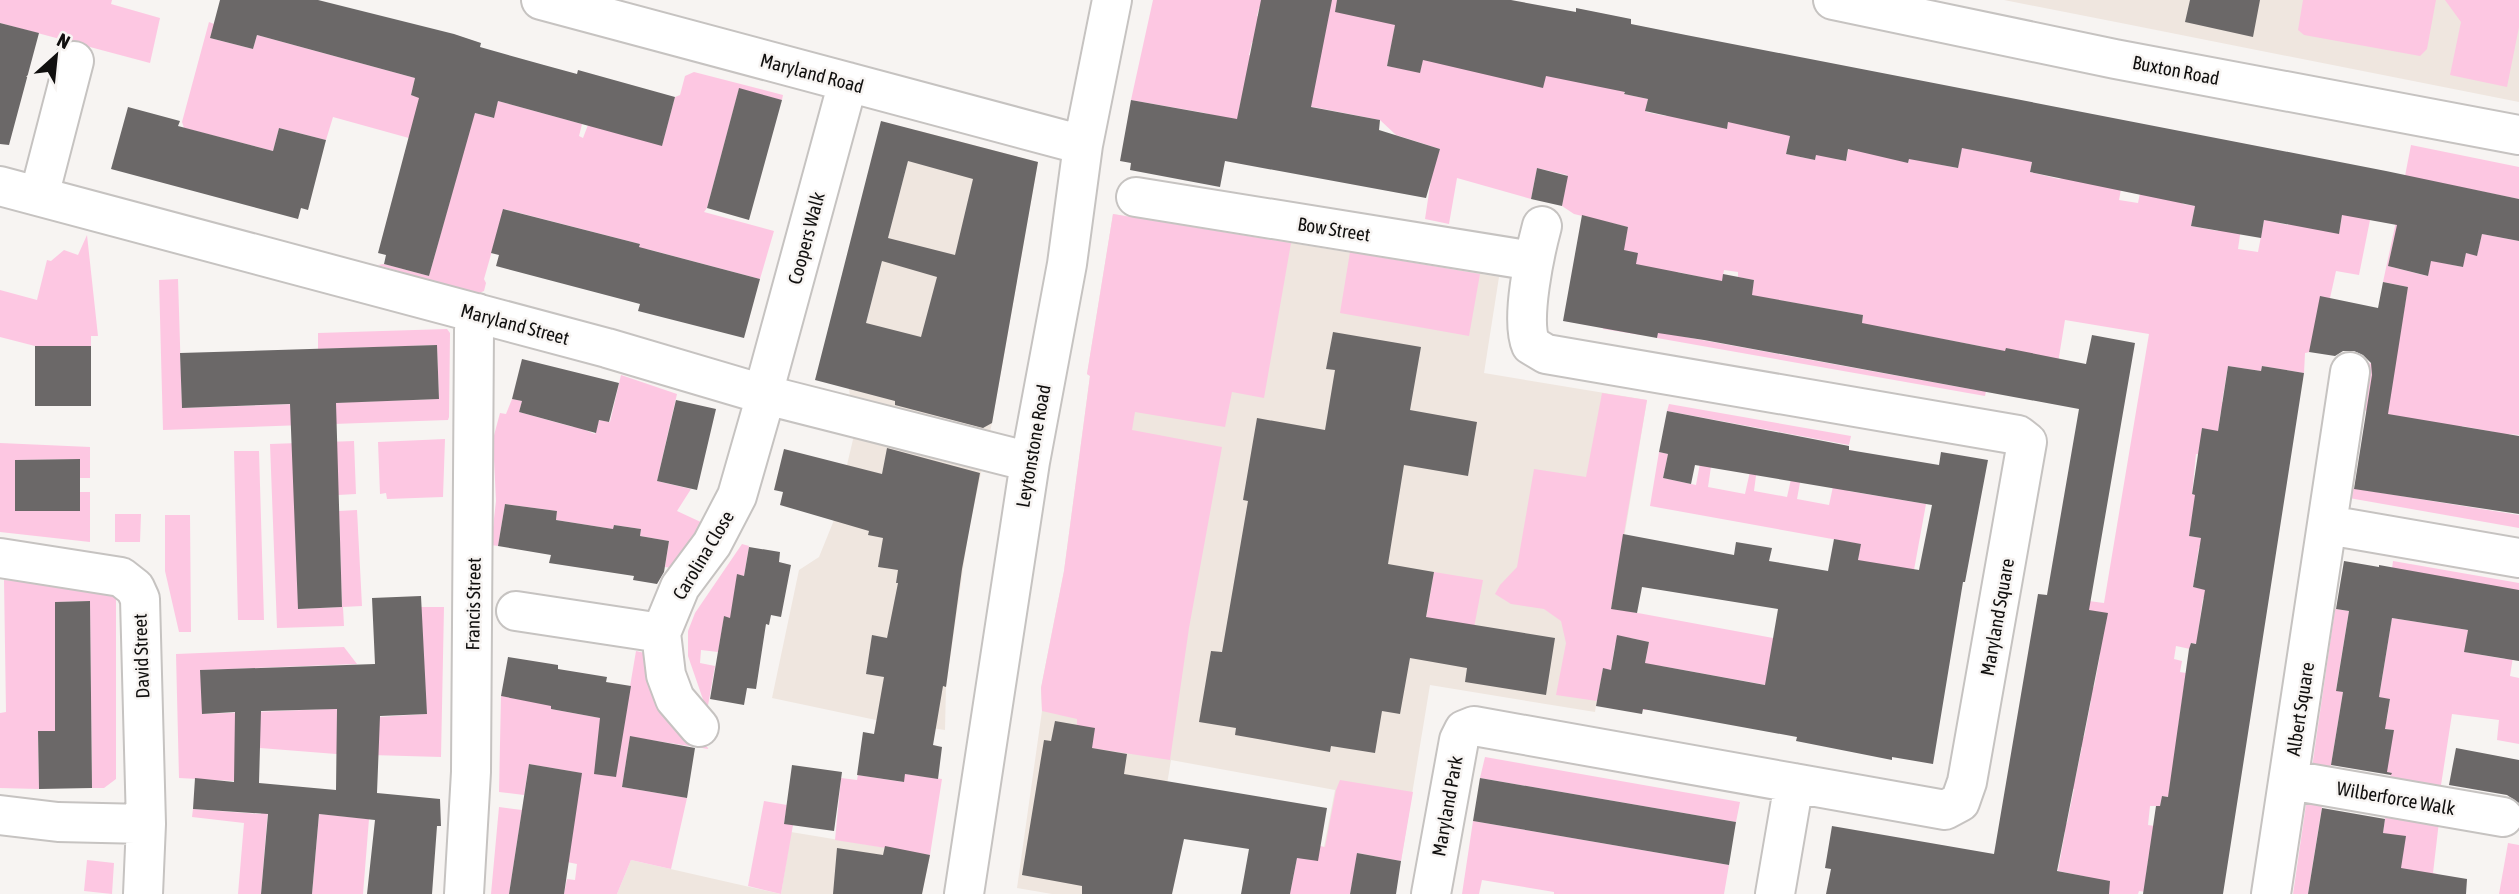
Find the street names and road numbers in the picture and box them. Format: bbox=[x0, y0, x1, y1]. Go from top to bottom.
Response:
street label: Maryland Road bbox=[758, 49, 866, 97]
street label: Buxton Road bbox=[2131, 51, 2221, 89]
street label: Coopers Walk bbox=[783, 189, 829, 286]
street label: Bow Street bbox=[1296, 212, 1372, 246]
street label: Maryland Street bbox=[458, 299, 572, 349]
street label: Leytonstone Road bbox=[1011, 383, 1055, 509]
street label: Carolina Close bbox=[668, 507, 738, 603]
street label: Francis Street bbox=[461, 557, 485, 651]
street label: Maryland Square bbox=[1976, 557, 2018, 677]
street label: David Street bbox=[129, 613, 153, 699]
street label: Albert Square bbox=[2282, 661, 2318, 757]
street label: Maryland Park bbox=[1427, 754, 1467, 858]
street label: Wilberforce Walk bbox=[2335, 777, 2457, 819]

